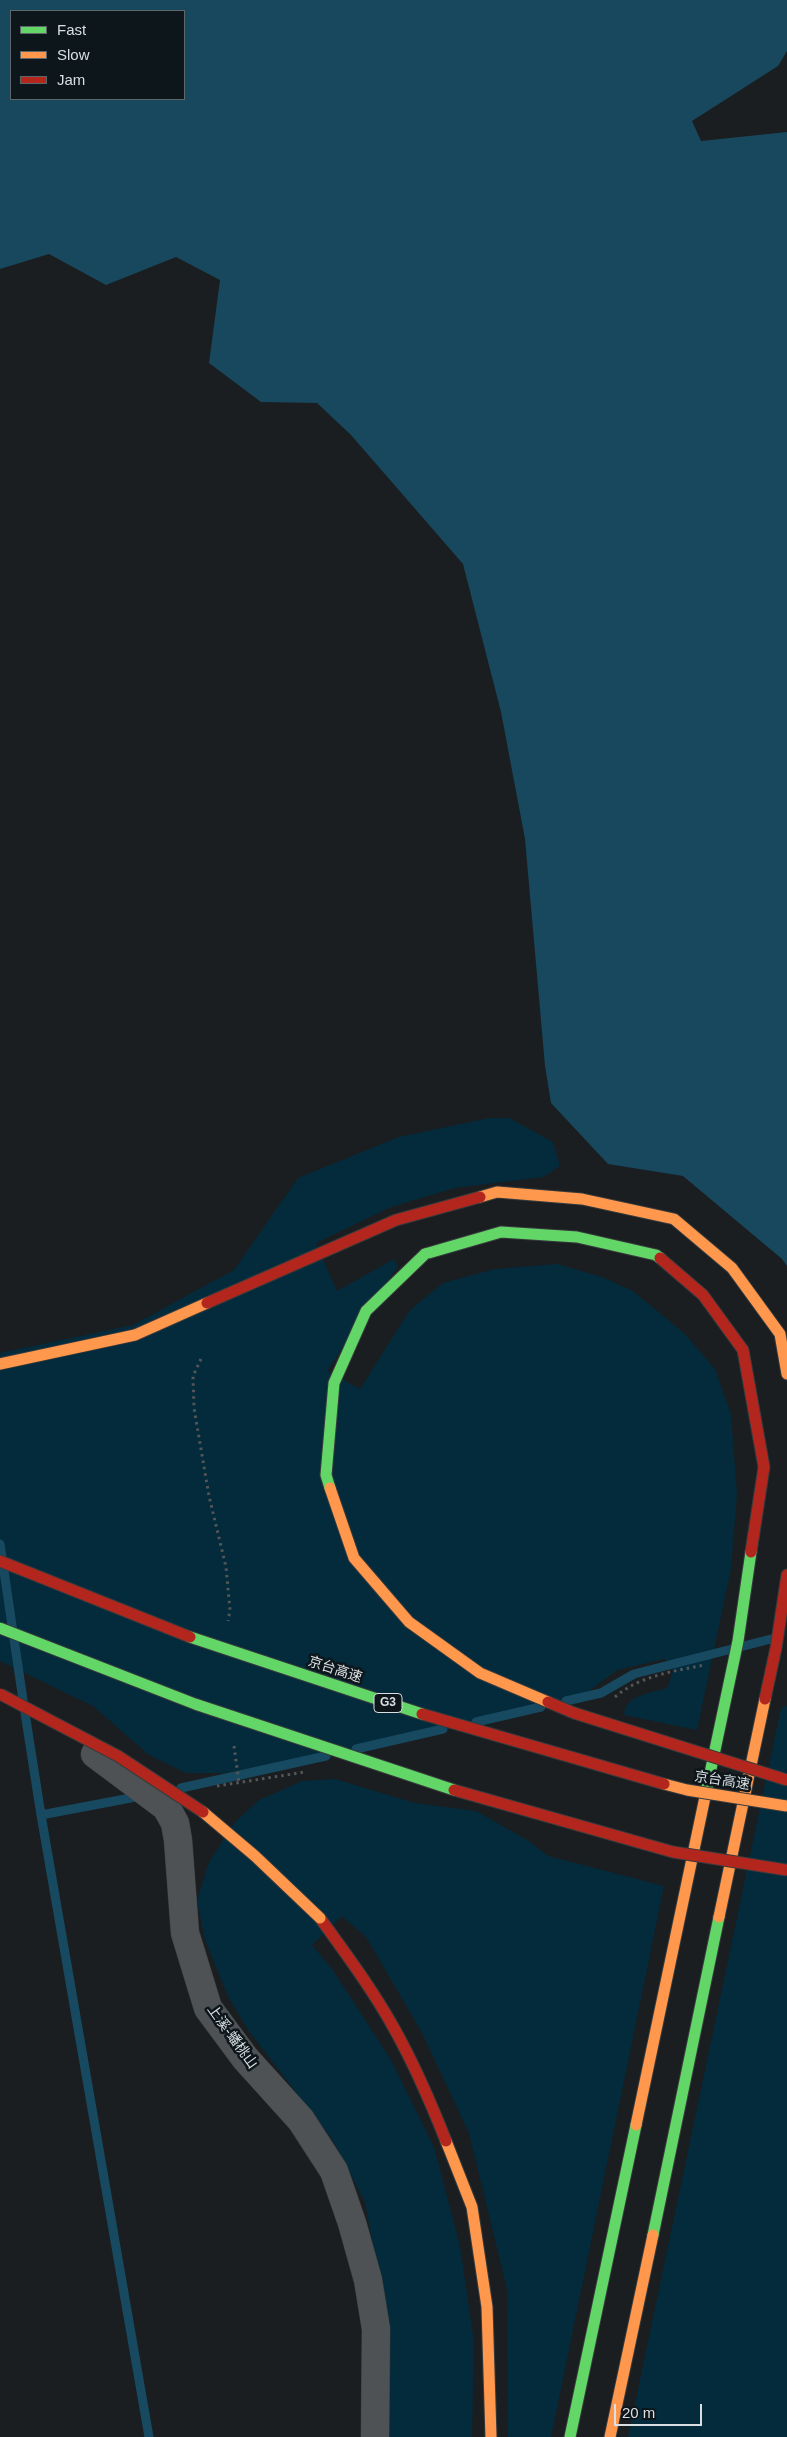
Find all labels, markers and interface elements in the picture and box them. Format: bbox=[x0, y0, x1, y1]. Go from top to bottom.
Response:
legend bbox=[10, 10, 185, 100]
text: Fast bbox=[57, 21, 86, 38]
text: Slow bbox=[57, 46, 90, 63]
text: Jam bbox=[57, 71, 85, 88]
street label: 京台高速 bbox=[306, 1653, 364, 1687]
road number: G3 bbox=[374, 1694, 402, 1712]
street label: 京台高速 bbox=[693, 1768, 751, 1794]
street label: 上溪-蟠桃山 bbox=[203, 2002, 261, 2072]
scale bar bbox=[617, 2394, 704, 2426]
text: 20 m bbox=[622, 2404, 655, 2421]

